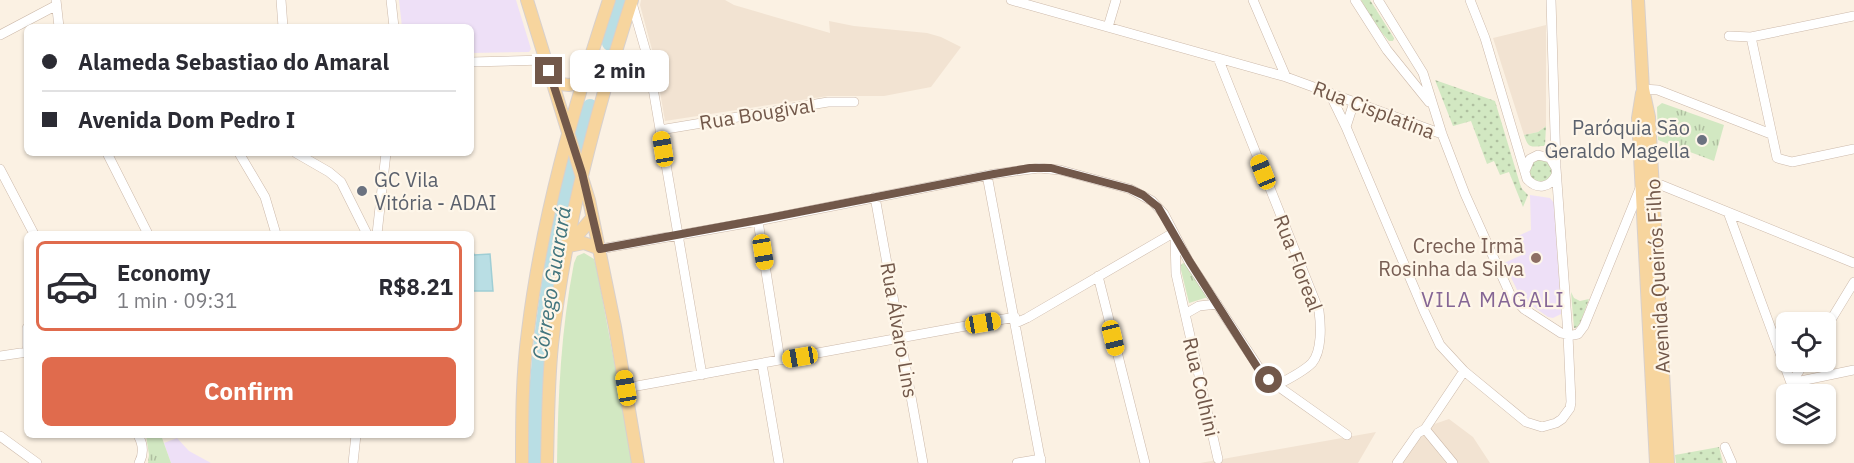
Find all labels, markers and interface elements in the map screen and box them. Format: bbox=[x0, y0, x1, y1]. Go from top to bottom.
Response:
text: Alameda Sebastiao do Amaral bbox=[78, 47, 389, 76]
callout: 2 min bbox=[570, 50, 669, 92]
route end bbox=[535, 57, 562, 84]
text: 2 min bbox=[593, 57, 646, 84]
street label: Rua Cisplatina bbox=[1309, 74, 1439, 145]
street label: Rua Bougival bbox=[697, 91, 817, 136]
text: Avenida Dom Pedro I bbox=[78, 105, 295, 134]
place label: Paróquia São Geraldo Magella bbox=[1544, 114, 1690, 164]
car bbox=[651, 130, 675, 168]
marker: Paróquia São Geraldo Magella bbox=[1695, 133, 1709, 147]
car bbox=[1248, 152, 1278, 192]
place label: GC Vila Vitória - ADAI bbox=[374, 166, 497, 216]
street label: Avenida Queirós Filho bbox=[1639, 178, 1676, 374]
marker: GC Vila Vitória - ADAI bbox=[355, 184, 369, 198]
water label: Córrego Guarará bbox=[525, 204, 577, 361]
street label: Rua Floreal bbox=[1268, 210, 1329, 315]
place label: Creche Irmã Rosinha da Silva bbox=[1378, 232, 1524, 282]
car bbox=[751, 233, 775, 271]
marker: Creche Irmã Rosinha da Silva bbox=[1529, 251, 1543, 265]
text: Economy bbox=[117, 258, 211, 287]
icon: car bbox=[45, 259, 99, 313]
street label: Rua Álvaro Lins bbox=[874, 260, 925, 400]
text: R$8.21 bbox=[379, 272, 453, 301]
district label: VILA MAGALI bbox=[1421, 285, 1565, 313]
text: 1 min · 09:31 bbox=[117, 287, 237, 314]
car bbox=[964, 311, 1002, 335]
map controls bbox=[1776, 312, 1836, 444]
button: locate bbox=[1776, 312, 1836, 372]
car bbox=[1100, 318, 1126, 358]
street label: Rua Colhini bbox=[1177, 334, 1226, 439]
car bbox=[781, 345, 819, 369]
button: Confirm bbox=[42, 357, 456, 426]
route start bbox=[1255, 366, 1282, 393]
car bbox=[614, 369, 638, 407]
button: layers bbox=[1776, 384, 1836, 444]

